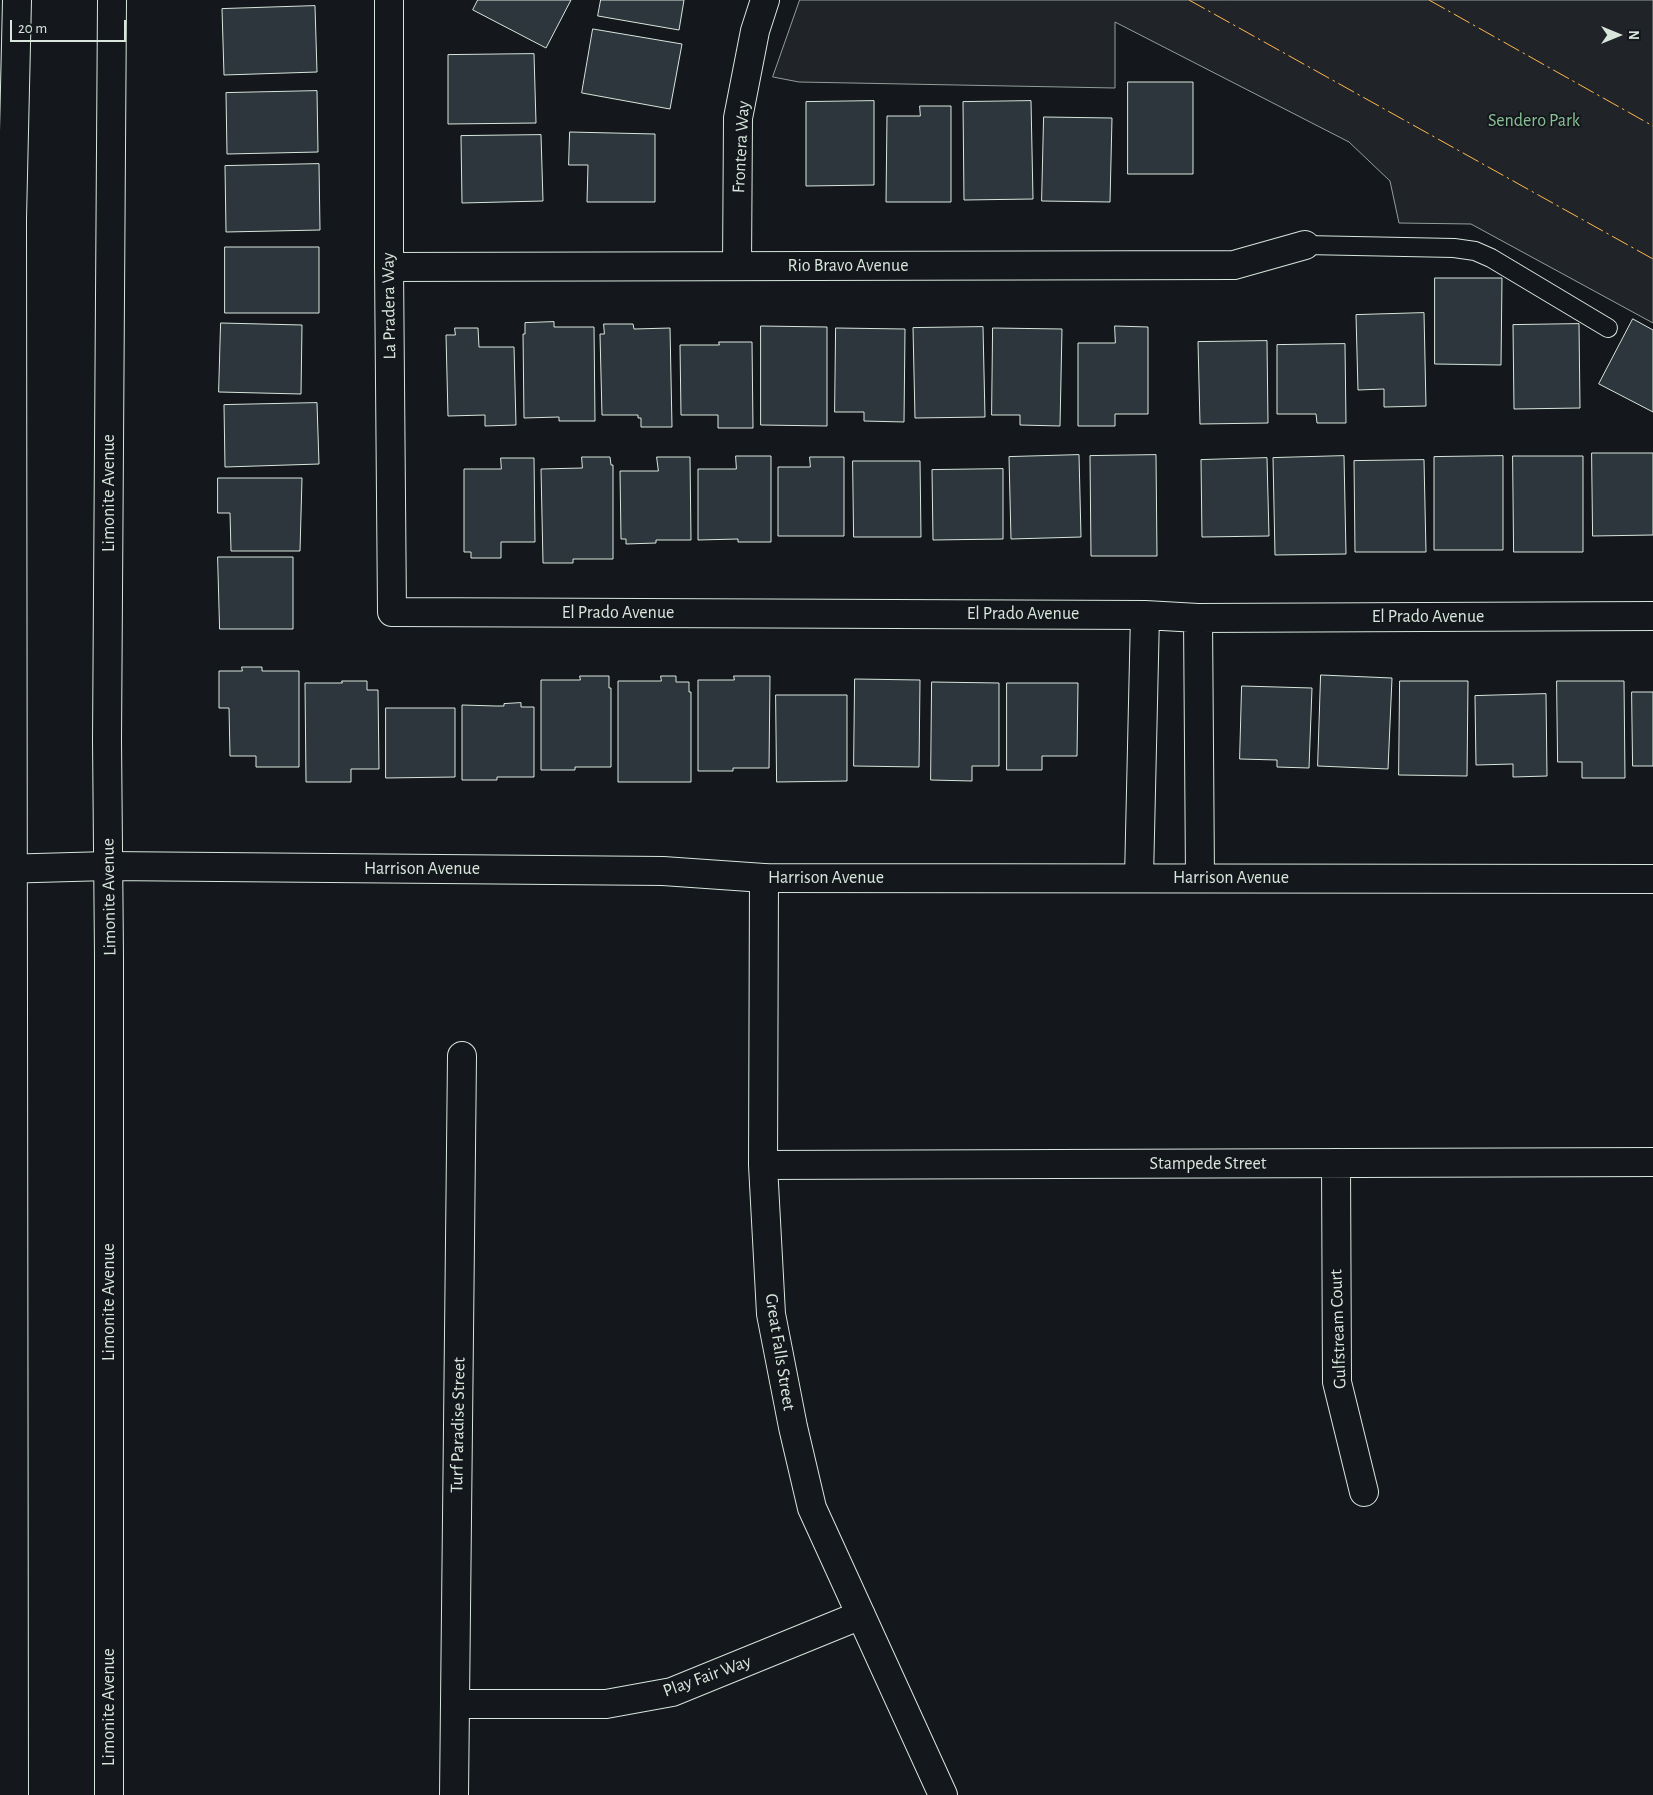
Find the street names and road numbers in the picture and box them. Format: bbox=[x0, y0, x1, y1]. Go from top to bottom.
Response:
street label: Frontera Way bbox=[728, 100, 754, 194]
street label: La Pradera Way bbox=[377, 252, 401, 360]
street label: Rio Bravo Avenue bbox=[788, 255, 908, 277]
street label: Limonite Avenue bbox=[98, 434, 120, 552]
street label: El Prado Avenue bbox=[562, 602, 674, 624]
street label: El Prado Avenue bbox=[967, 603, 1079, 625]
street label: El Prado Avenue bbox=[1372, 606, 1484, 628]
street label: Limonite Avenue bbox=[97, 838, 121, 956]
street label: Harrison Avenue bbox=[364, 858, 480, 880]
street label: Harrison Avenue bbox=[768, 867, 884, 889]
street label: Harrison Avenue bbox=[1173, 867, 1289, 889]
street label: Stampede Street bbox=[1149, 1153, 1267, 1175]
street label: Limonite Avenue bbox=[98, 1243, 120, 1361]
street label: Gulfstream Court bbox=[1325, 1269, 1351, 1389]
street label: Great Falls Street bbox=[760, 1292, 800, 1412]
street label: Turf Paradise Street bbox=[446, 1357, 470, 1493]
street label: Limonite Avenue bbox=[98, 1648, 120, 1766]
street label: Play Fair Way bbox=[660, 1650, 754, 1702]

